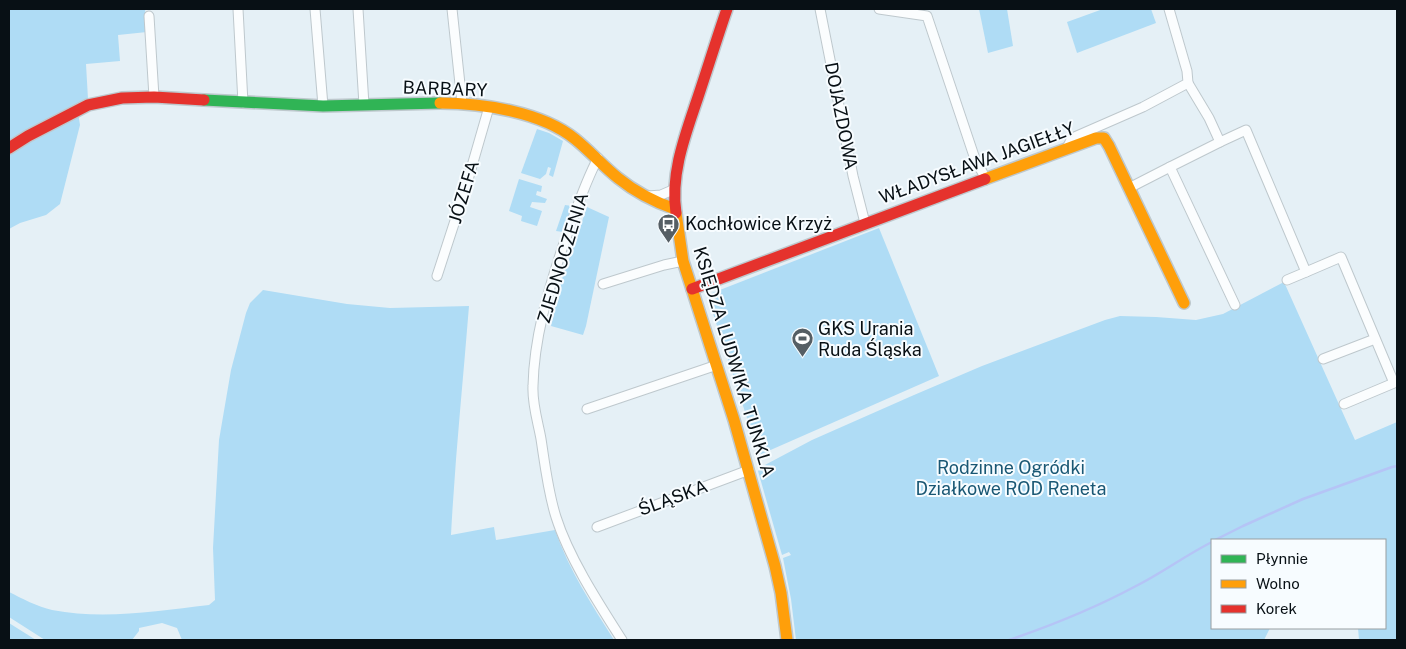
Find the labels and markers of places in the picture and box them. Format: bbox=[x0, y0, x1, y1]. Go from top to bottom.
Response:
bus stop icon: Kochłowice Krzyż bbox=[657, 212, 681, 243]
place label: Kochłowice Krzyż bbox=[685, 213, 832, 234]
place label: GKS Urania Ruda Śląska bbox=[818, 318, 922, 360]
sports icon: GKS Urania Ruda Śląska bbox=[790, 327, 814, 358]

